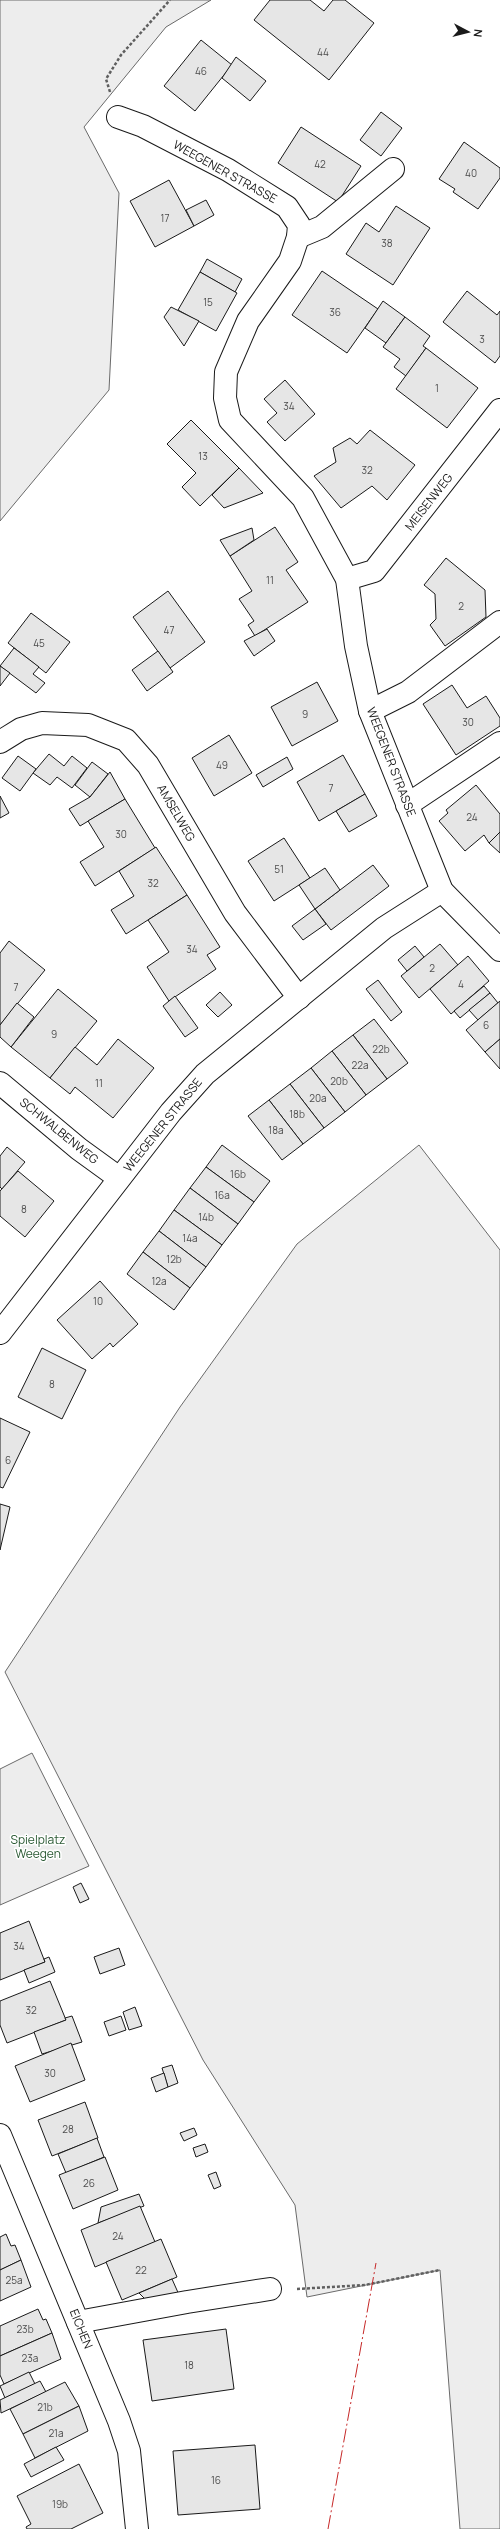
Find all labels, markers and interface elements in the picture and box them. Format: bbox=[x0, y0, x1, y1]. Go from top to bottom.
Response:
north arrow bbox=[448, 12, 488, 52]
text: N bbox=[470, 28, 486, 38]
house number: 44 bbox=[317, 45, 329, 59]
house number: 46 bbox=[195, 64, 207, 78]
street label: WEEGENER STRASSE bbox=[170, 136, 280, 207]
house number: 42 bbox=[314, 157, 326, 171]
house number: 40 bbox=[465, 166, 477, 180]
house number: 17 bbox=[161, 211, 169, 225]
house number: 38 bbox=[381, 236, 393, 250]
house number: 15 bbox=[203, 295, 213, 309]
house number: 36 bbox=[329, 305, 341, 319]
house number: 3 bbox=[479, 332, 485, 346]
house number: 1 bbox=[435, 381, 439, 395]
house number: 34 bbox=[283, 399, 295, 413]
house number: 13 bbox=[198, 449, 208, 463]
house number: 32 bbox=[361, 463, 373, 477]
street label: MEISENWEG bbox=[401, 469, 457, 534]
house number: 11 bbox=[266, 573, 274, 587]
house number: 2 bbox=[458, 599, 464, 613]
house number: 47 bbox=[164, 623, 174, 637]
house number: 45 bbox=[33, 636, 45, 650]
street label: WEEGENER STRASSE bbox=[363, 705, 420, 819]
house number: 9 bbox=[302, 707, 308, 721]
house number: 30 bbox=[462, 715, 474, 729]
house number: 49 bbox=[216, 758, 228, 772]
street label: AMSELWEG bbox=[153, 781, 200, 845]
house number: 7 bbox=[328, 781, 334, 795]
house number: 24 bbox=[466, 810, 478, 824]
house number: 30 bbox=[115, 827, 127, 841]
house number: 51 bbox=[274, 862, 284, 876]
house number: 32 bbox=[147, 876, 159, 890]
house number: 34 bbox=[186, 942, 198, 956]
house number: 2 bbox=[429, 961, 435, 975]
house number: 4 bbox=[458, 977, 464, 991]
house number: 7 bbox=[13, 980, 19, 994]
house number: 6 bbox=[483, 1018, 489, 1032]
house number: 9 bbox=[51, 1027, 57, 1041]
house number: 22b bbox=[372, 1042, 390, 1056]
house number: 22a bbox=[352, 1058, 368, 1072]
street label: WEEGENER STRASSE bbox=[119, 1074, 206, 1175]
house number: 20b bbox=[330, 1074, 348, 1088]
house number: 11 bbox=[95, 1076, 103, 1090]
house number: 20a bbox=[309, 1091, 327, 1105]
street label: SCHWALBENWEG bbox=[16, 1094, 103, 1168]
house number: 18b bbox=[289, 1107, 305, 1121]
house number: 18a bbox=[268, 1123, 284, 1137]
house number: 16b bbox=[230, 1167, 246, 1181]
house number: 16a bbox=[214, 1188, 230, 1202]
house number: 8 bbox=[21, 1202, 27, 1216]
house number: 14b bbox=[198, 1210, 214, 1224]
house number: 14a bbox=[182, 1231, 198, 1245]
house number: 12b bbox=[166, 1252, 182, 1266]
house number: 12a bbox=[151, 1274, 167, 1288]
house number: 10 bbox=[93, 1294, 103, 1308]
house number: 8 bbox=[49, 1377, 55, 1391]
house number: 6 bbox=[5, 1453, 11, 1467]
park label: Spielplatz Weegen bbox=[11, 1831, 65, 1862]
house number: 34 bbox=[13, 1939, 25, 1953]
house number: 32 bbox=[25, 2003, 37, 2017]
house number: 30 bbox=[44, 2066, 56, 2080]
house number: 28 bbox=[62, 2122, 74, 2136]
house number: 26 bbox=[83, 2176, 95, 2190]
house number: 24 bbox=[112, 2229, 124, 2243]
house number: 22 bbox=[135, 2263, 147, 2277]
house number: 25a bbox=[5, 2273, 23, 2287]
street label: EICHEN bbox=[66, 2306, 97, 2351]
house number: 23b bbox=[16, 2322, 34, 2336]
house number: 23a bbox=[22, 2351, 38, 2365]
house number: 18 bbox=[184, 2358, 194, 2372]
house number: 21b bbox=[37, 2400, 53, 2414]
house number: 21a bbox=[48, 2426, 64, 2440]
house number: 16 bbox=[211, 2473, 221, 2487]
house number: 19b bbox=[52, 2497, 68, 2511]

